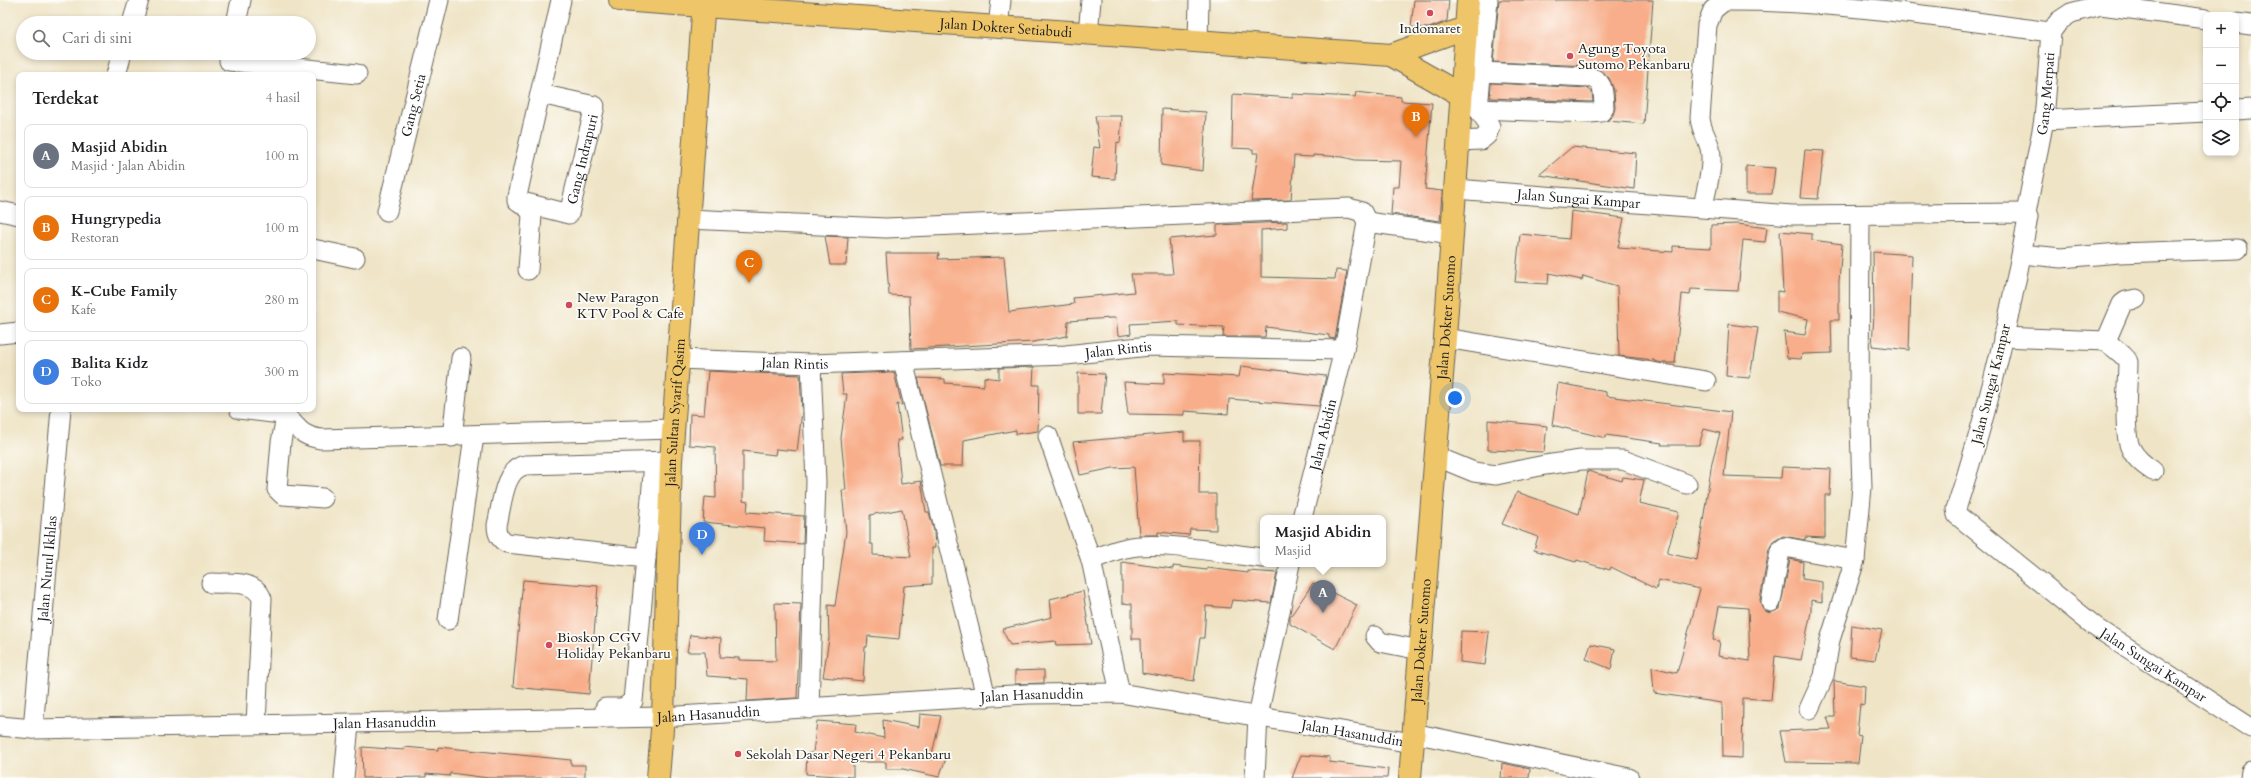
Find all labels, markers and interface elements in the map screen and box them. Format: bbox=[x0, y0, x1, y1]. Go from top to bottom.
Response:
marker: Indomaret bbox=[1425, 8, 1435, 18]
map controls bbox=[2203, 12, 2239, 156]
button: + bbox=[2203, 12, 2239, 48]
street label: Jalan Dokter Setiabudi bbox=[937, 13, 1073, 42]
search box bbox=[16, 16, 316, 60]
place label: Indomaret bbox=[1399, 19, 1461, 38]
icon: search bbox=[30, 27, 52, 49]
text: Cari di sini bbox=[62, 28, 132, 48]
place label: Agung Toyota Sutomo Pekanbaru bbox=[1578, 39, 1691, 74]
button: − bbox=[2203, 48, 2239, 84]
marker: Agung Toyota Sutomo Pekanbaru bbox=[1565, 51, 1575, 61]
street label: Gang Merpati bbox=[2032, 51, 2059, 137]
street label: Gang Setia bbox=[396, 72, 430, 139]
button: locate bbox=[2203, 84, 2239, 120]
text: Terdekat bbox=[32, 87, 98, 110]
text: 4 hasil bbox=[266, 89, 300, 107]
pin: B bbox=[1403, 104, 1429, 137]
street label: Gang Indrapuri bbox=[562, 112, 602, 206]
button: layers bbox=[2203, 120, 2239, 156]
text: Masjid Abidin bbox=[71, 137, 168, 157]
text: A bbox=[41, 147, 51, 165]
text: 100 m bbox=[265, 147, 299, 165]
text: Masjid · Jalan Abidin bbox=[71, 157, 185, 175]
street label: Jalan Sungai Kampar bbox=[1514, 184, 1642, 213]
text: Hungrypedia bbox=[71, 209, 161, 229]
text: B bbox=[41, 219, 51, 237]
text: 100 m bbox=[265, 219, 299, 237]
text: Restoran bbox=[71, 229, 119, 247]
pin: C bbox=[736, 250, 762, 283]
street label: Jalan Dokter Sutomo bbox=[1432, 254, 1460, 382]
text: K-Cube Family bbox=[71, 281, 178, 301]
place label: New Paragon KTV Pool & Cafe bbox=[577, 288, 684, 323]
text: C bbox=[41, 291, 51, 309]
text: 280 m bbox=[265, 291, 299, 309]
marker: New Paragon KTV Pool & Cafe bbox=[564, 300, 574, 310]
text: Kafe bbox=[71, 301, 96, 319]
street label: Jalan Sungai Kampar bbox=[1966, 321, 2015, 448]
street label: Jalan Rintis bbox=[1082, 336, 1152, 363]
street label: Jalan Sultan Syarif Qasim bbox=[661, 337, 689, 489]
text: Balita Kidz bbox=[71, 353, 148, 373]
street label: Jalan Rintis bbox=[759, 353, 829, 374]
text: D bbox=[40, 363, 52, 381]
text: 300 m bbox=[265, 363, 299, 381]
text: Toko bbox=[71, 373, 102, 391]
your location bbox=[1445, 388, 1465, 408]
street label: Jalan Abidin bbox=[1304, 397, 1341, 474]
street label: Jalan Nurul Ikhlas bbox=[33, 515, 61, 624]
popup bbox=[1260, 515, 1386, 567]
pin: D bbox=[689, 522, 715, 555]
text: Masjid Abidin bbox=[1275, 522, 1371, 542]
text: Masjid bbox=[1275, 542, 1311, 560]
street label: Jalan Dokter Sutomo bbox=[1406, 577, 1435, 705]
pin: A bbox=[1310, 580, 1336, 613]
street label: Jalan Sungai Kampar bbox=[2095, 622, 2211, 707]
place label: Bioskop CGV Holiday Pekanbaru bbox=[557, 628, 671, 663]
marker: Bioskop CGV Holiday Pekanbaru bbox=[544, 640, 554, 650]
street label: Jalan Hasanuddin bbox=[978, 684, 1084, 707]
street label: Jalan Hasanuddin bbox=[655, 701, 761, 727]
street label: Jalan Hasanuddin bbox=[331, 712, 437, 733]
street label: Jalan Hasanuddin bbox=[1298, 714, 1405, 751]
place label: Sekolah Dasar Negeri 4 Pekanbaru bbox=[746, 745, 952, 764]
marker: Sekolah Dasar Negeri 4 Pekanbaru bbox=[733, 749, 743, 759]

